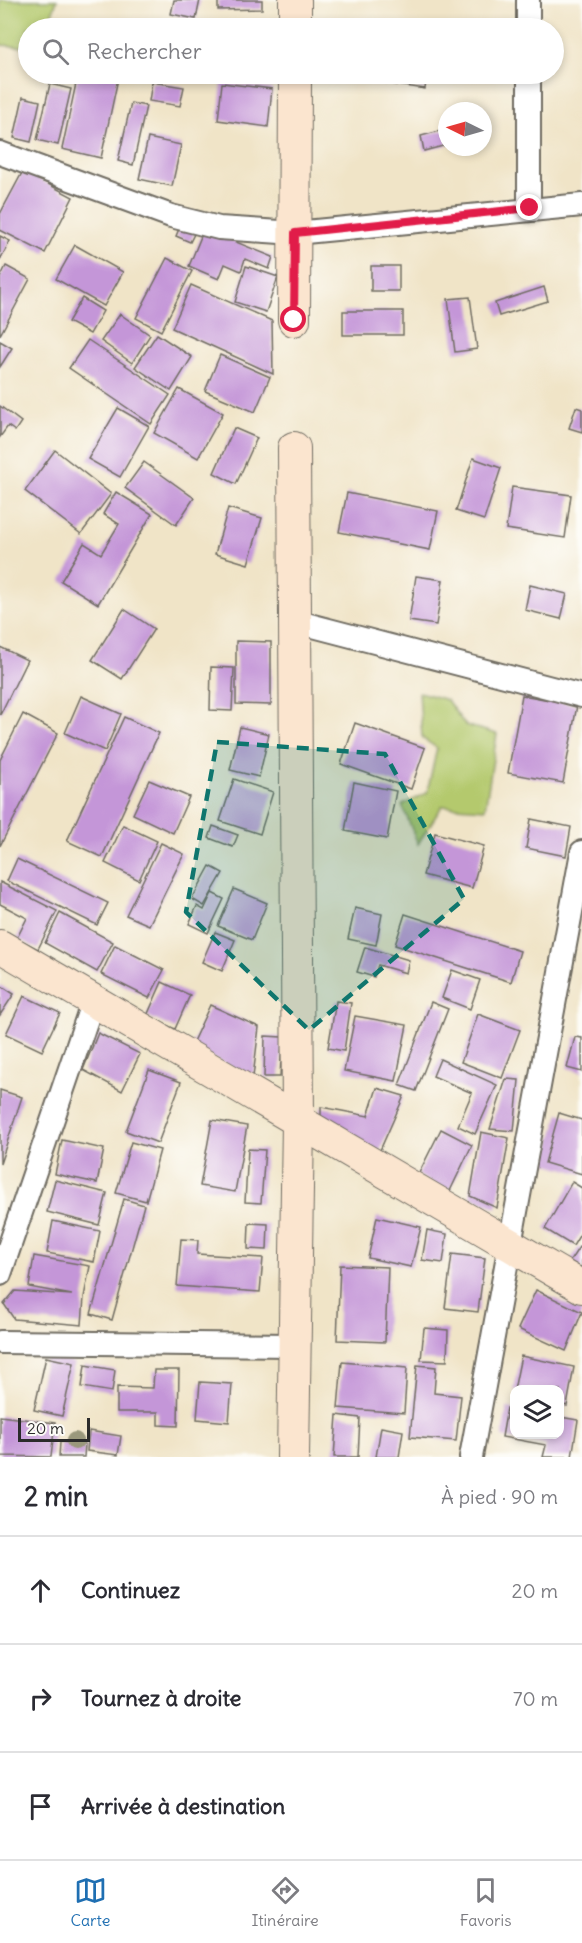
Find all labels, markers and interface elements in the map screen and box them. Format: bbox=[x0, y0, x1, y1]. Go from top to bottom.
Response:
search box bbox=[18, 18, 564, 84]
icon: search bbox=[39, 35, 72, 68]
text: Rechercher bbox=[87, 37, 202, 65]
north arrow bbox=[438, 102, 492, 156]
route end bbox=[516, 194, 542, 220]
route start bbox=[280, 306, 306, 332]
map controls bbox=[510, 1385, 564, 1439]
button: layers bbox=[510, 1385, 564, 1439]
scale bar bbox=[18, 1415, 90, 1442]
text: 20 m bbox=[27, 1418, 64, 1438]
text: 2 min bbox=[24, 1480, 88, 1513]
text: À pied · 90 m bbox=[441, 1484, 558, 1509]
icon: ahead bbox=[24, 1574, 57, 1607]
text: Continuez bbox=[81, 1576, 180, 1604]
text: 20 m bbox=[512, 1578, 558, 1603]
icon: right bbox=[24, 1682, 57, 1715]
text: Tournez à droite bbox=[81, 1684, 241, 1712]
text: 70 m bbox=[513, 1686, 558, 1711]
icon: arrive bbox=[24, 1790, 57, 1823]
text: Arrivée à destination bbox=[81, 1792, 285, 1820]
tab: Carte bbox=[71, 1874, 110, 1930]
tab: Itinéraire bbox=[252, 1874, 319, 1930]
tab: Favoris bbox=[460, 1874, 511, 1930]

